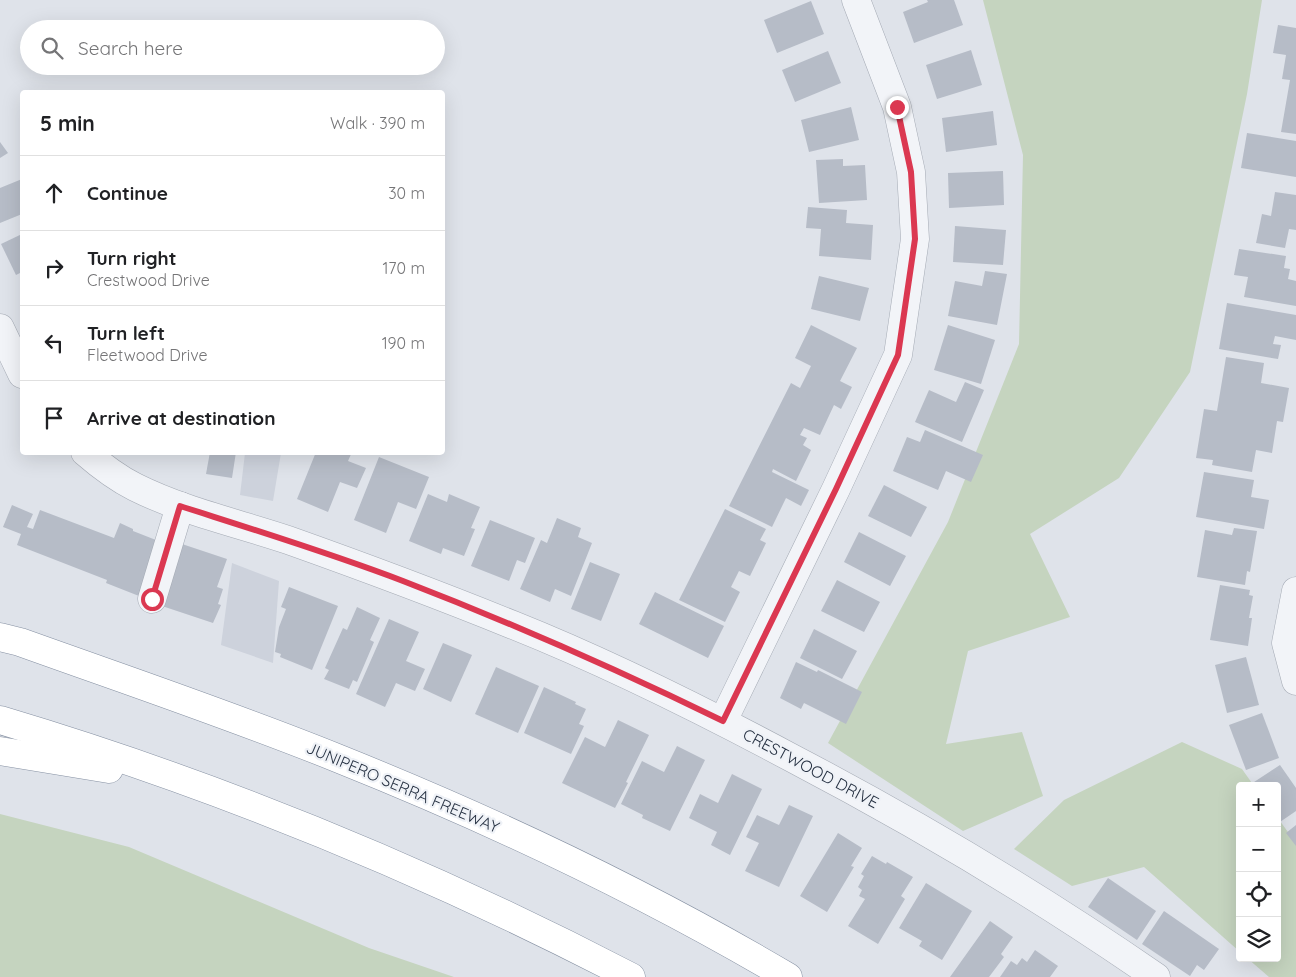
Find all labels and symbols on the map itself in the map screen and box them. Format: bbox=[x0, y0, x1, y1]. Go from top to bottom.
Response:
route end bbox=[886, 96, 909, 119]
route start bbox=[141, 588, 164, 611]
street label: CRESTWOOD DRIVE bbox=[740, 724, 882, 812]
street label: JUNIPERO SERRA FREEWAY bbox=[303, 737, 503, 837]

